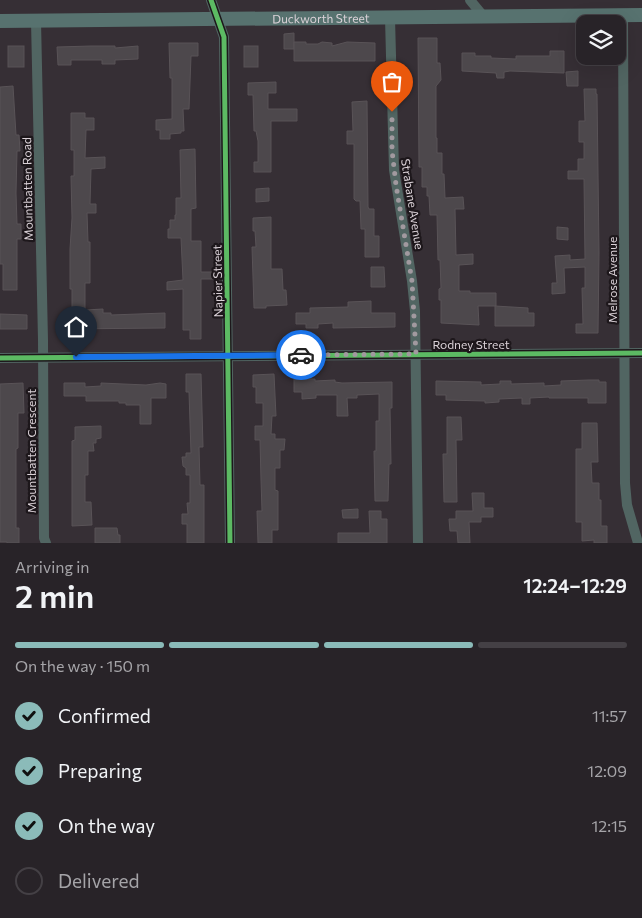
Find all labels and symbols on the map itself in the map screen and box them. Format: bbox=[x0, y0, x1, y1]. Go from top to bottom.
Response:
street label: Duckworth Street bbox=[272, 11, 370, 25]
pin bbox=[371, 61, 413, 112]
street label: Mountbatten Road bbox=[19, 137, 35, 241]
street label: Strabane Avenue bbox=[399, 158, 427, 250]
street label: Melrose Avenue bbox=[605, 237, 619, 323]
street label: Napier Street bbox=[209, 244, 225, 318]
pin bbox=[55, 306, 97, 357]
courier bbox=[276, 330, 326, 380]
street label: Rodney Street bbox=[432, 337, 510, 351]
street label: Mountbatten Crescent bbox=[24, 389, 38, 513]

